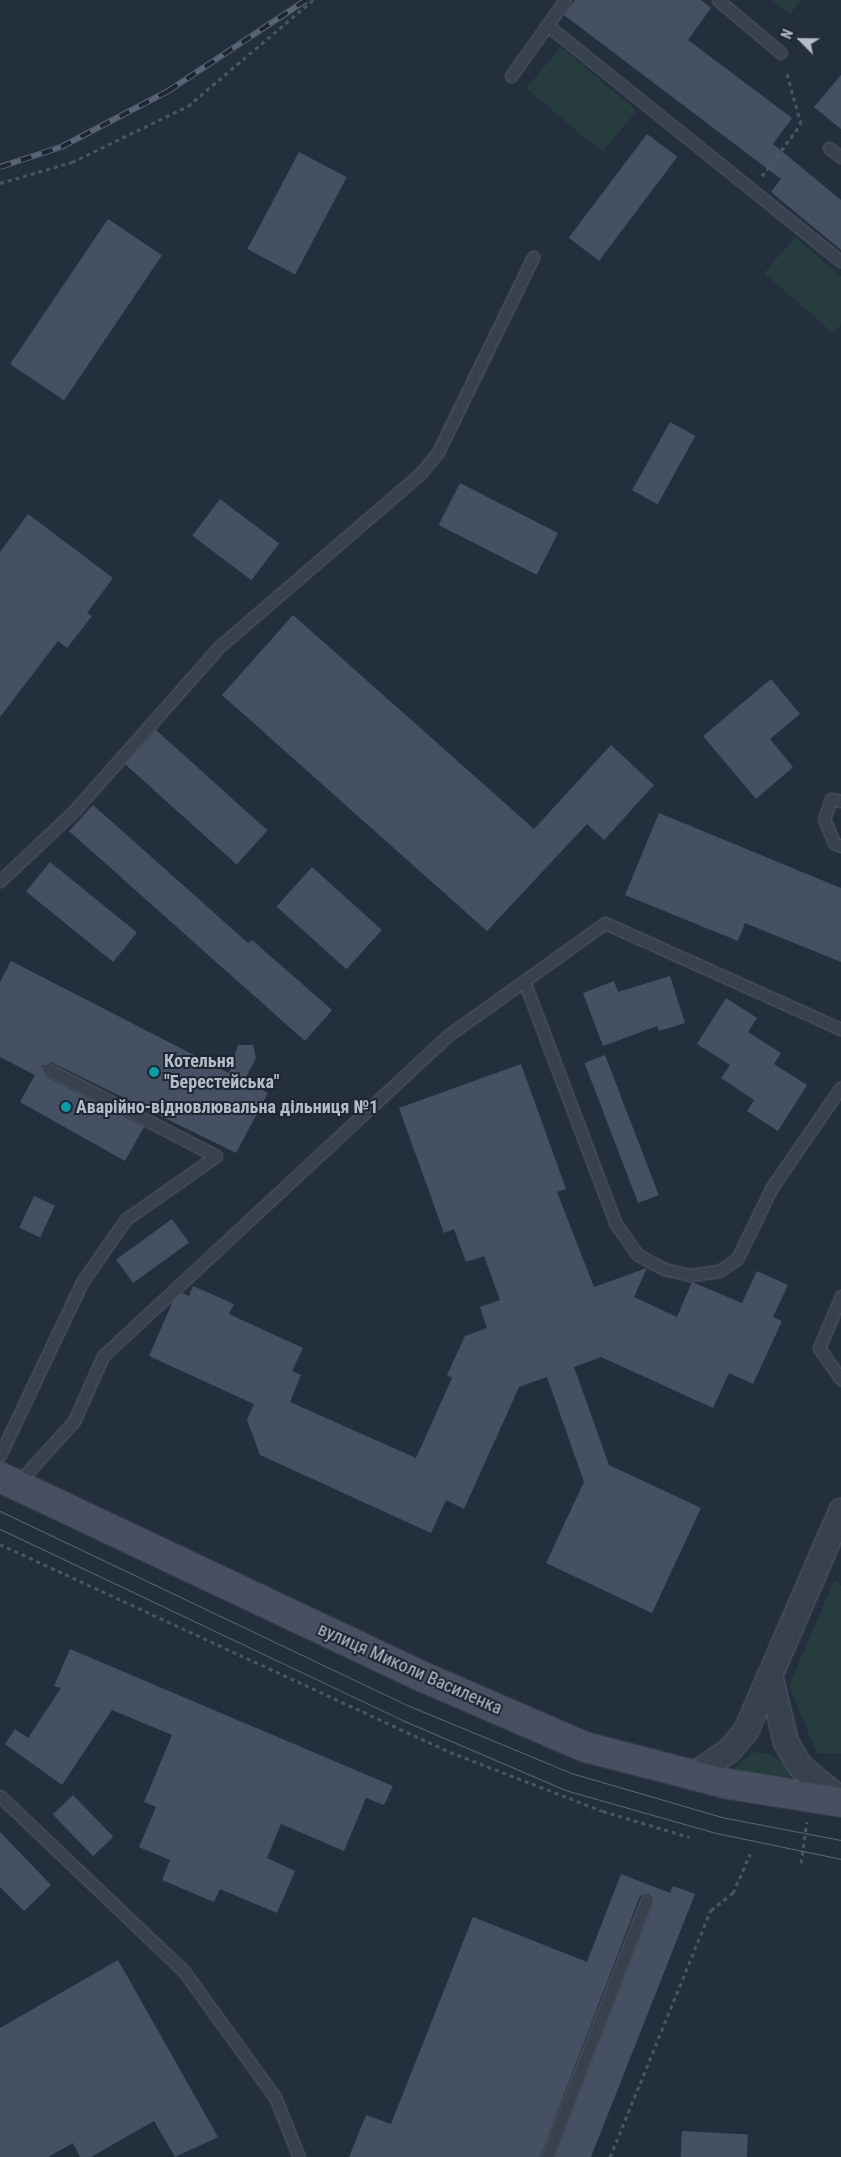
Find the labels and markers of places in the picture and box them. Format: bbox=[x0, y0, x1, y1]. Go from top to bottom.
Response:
place label: Котельня "Берестейська" bbox=[164, 1051, 280, 1094]
marker: Котельня "Берестейська" bbox=[148, 1066, 160, 1078]
place label: Аварійно-відновлювальна дільниця №1 bbox=[76, 1096, 378, 1118]
marker: Аварійно-відновлювальна дільниця №1 bbox=[60, 1101, 72, 1113]

